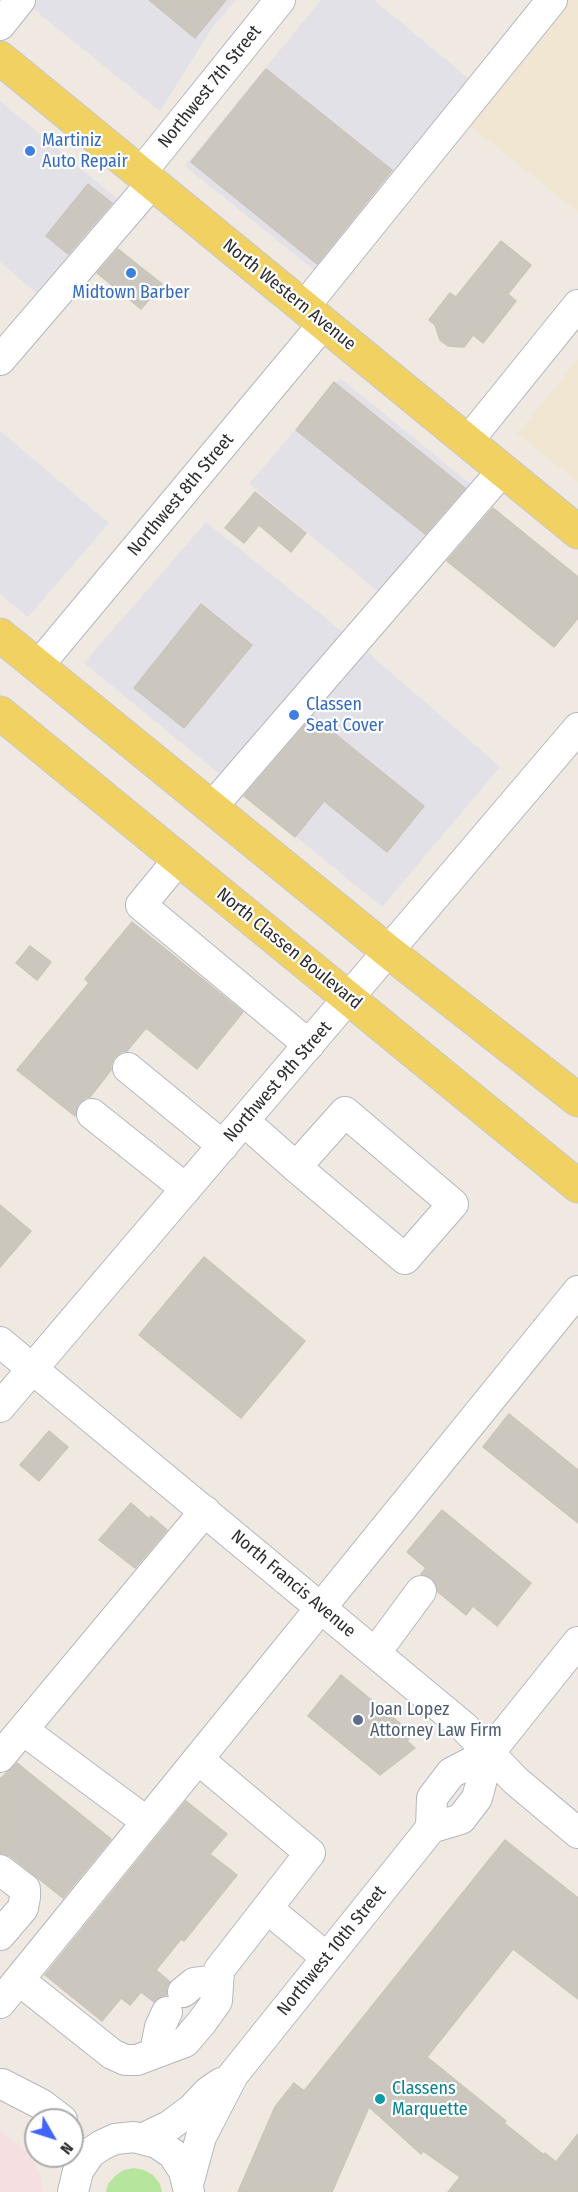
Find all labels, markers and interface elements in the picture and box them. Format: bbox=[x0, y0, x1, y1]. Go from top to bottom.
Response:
street label: Northwest 7th Street bbox=[154, 21, 266, 153]
place label: Martiniz Auto Repair bbox=[42, 130, 128, 172]
marker: Martiniz Auto Repair bbox=[23, 144, 37, 158]
street label: North Western Avenue bbox=[218, 235, 360, 355]
marker: Midtown Barber bbox=[124, 266, 138, 280]
place label: Midtown Barber bbox=[72, 282, 190, 304]
street label: Northwest 8th Street bbox=[123, 429, 239, 561]
place label: Classen Seat Cover bbox=[306, 694, 384, 736]
marker: Classen Seat Cover bbox=[287, 708, 301, 722]
street label: North Classen Boulevard bbox=[212, 884, 366, 1014]
street label: Northwest 9th Street bbox=[220, 1017, 336, 1147]
street label: North Francis Avenue bbox=[226, 1526, 360, 1642]
place label: Joan Lopez Attorney Law Firm bbox=[370, 1699, 502, 1742]
marker: Joan Lopez Attorney Law Firm bbox=[351, 1713, 365, 1727]
street label: Northwest 10th Street bbox=[273, 1882, 391, 2020]
place label: Classens Marquette bbox=[392, 2078, 468, 2120]
marker: Classens Marquette bbox=[373, 2092, 387, 2106]
north arrow bbox=[24, 2108, 84, 2168]
text: N bbox=[56, 2139, 77, 2158]

